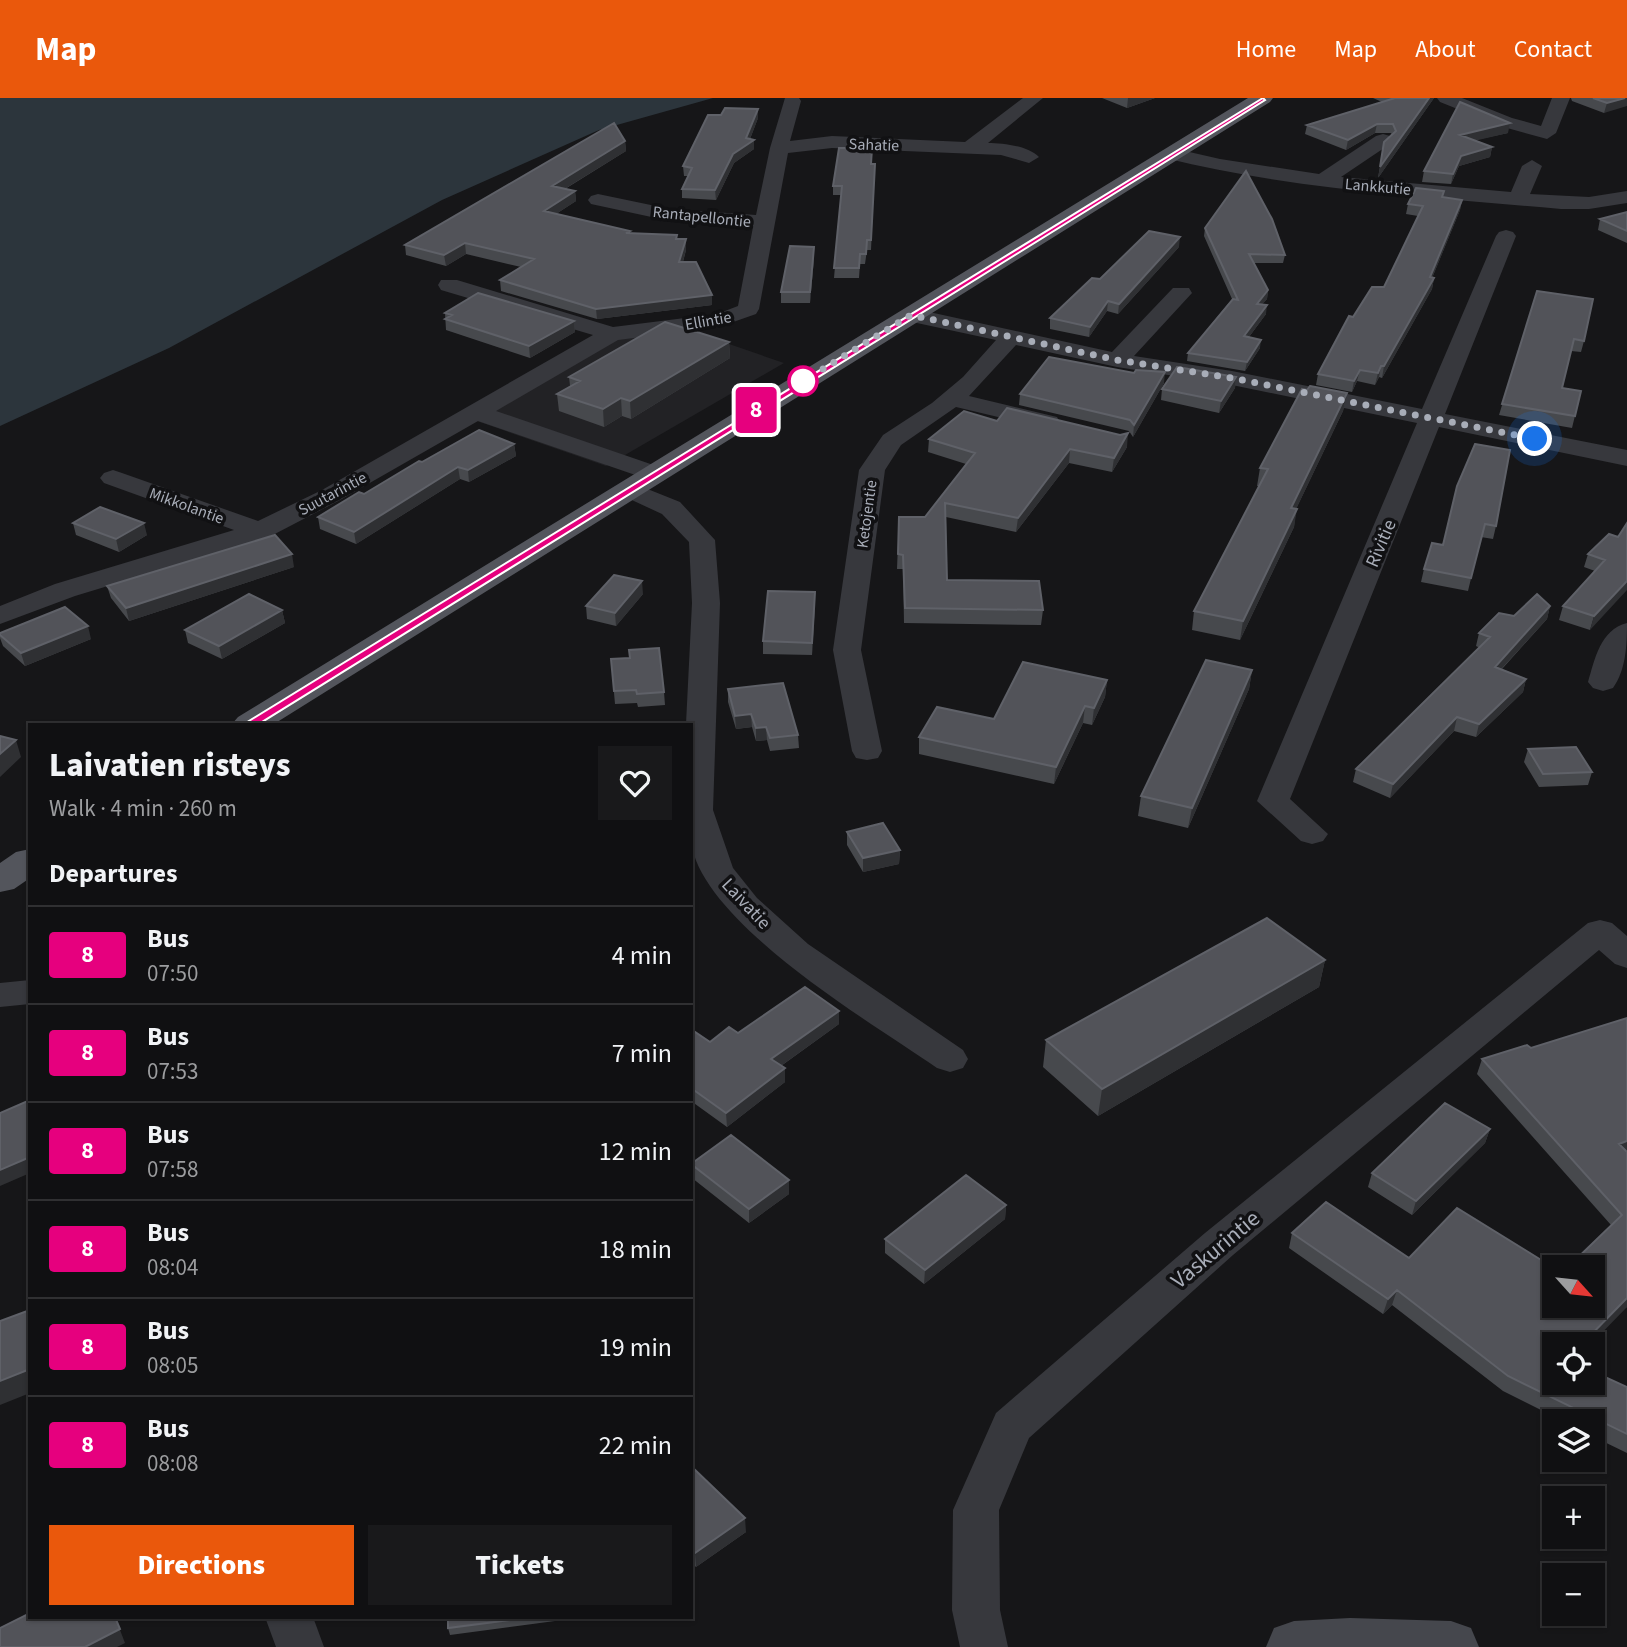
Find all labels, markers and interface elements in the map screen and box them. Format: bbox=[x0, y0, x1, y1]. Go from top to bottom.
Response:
text: Map bbox=[35, 26, 96, 73]
text: Home bbox=[1236, 32, 1296, 67]
text: Map bbox=[1334, 32, 1377, 67]
text: About bbox=[1415, 32, 1476, 67]
text: Contact bbox=[1514, 32, 1592, 67]
street label: Sahatie bbox=[848, 133, 900, 157]
street label: Lankkutie bbox=[1344, 173, 1412, 201]
street label: Rantapellontie bbox=[652, 201, 752, 233]
street label: Ellintie bbox=[683, 306, 733, 336]
unlabelled marker bbox=[788, 366, 818, 396]
line badge: 8 bbox=[733, 387, 779, 433]
text: 8 bbox=[750, 392, 762, 427]
your location bbox=[1517, 421, 1552, 456]
street label: Suutarintie bbox=[294, 467, 371, 521]
street label: Ketojentie bbox=[851, 479, 883, 550]
street label: Mikkolantie bbox=[146, 482, 227, 530]
street label: Rivitie bbox=[1359, 515, 1403, 572]
text: Laivatien risteys bbox=[49, 742, 291, 789]
button: heart bbox=[598, 746, 672, 820]
text: Walk · 4 min · 260 m bbox=[49, 792, 237, 825]
text: Departures bbox=[49, 855, 177, 892]
street label: Laivatie bbox=[715, 872, 777, 936]
text: Bus bbox=[147, 920, 189, 957]
text: 8 bbox=[81, 937, 94, 972]
text: 4 min bbox=[612, 937, 672, 974]
text: 07:50 bbox=[147, 957, 198, 990]
text: Bus bbox=[147, 1018, 189, 1055]
text: 8 bbox=[81, 1035, 94, 1070]
text: 7 min bbox=[612, 1035, 672, 1072]
text: 07:53 bbox=[147, 1055, 198, 1088]
text: Bus bbox=[147, 1116, 189, 1153]
text: 8 bbox=[81, 1133, 94, 1168]
text: 12 min bbox=[599, 1133, 672, 1170]
text: 07:58 bbox=[147, 1153, 198, 1186]
street label: Vaskurintie bbox=[1164, 1202, 1267, 1296]
text: Bus bbox=[147, 1214, 189, 1251]
text: 8 bbox=[81, 1231, 94, 1266]
text: 18 min bbox=[599, 1231, 672, 1268]
text: 08:04 bbox=[147, 1251, 198, 1284]
north arrow bbox=[1542, 1255, 1605, 1318]
map controls bbox=[1542, 1255, 1605, 1626]
text: Bus bbox=[147, 1312, 189, 1349]
text: 8 bbox=[81, 1329, 94, 1364]
text: 19 min bbox=[599, 1329, 672, 1366]
button: locate bbox=[1542, 1332, 1605, 1395]
text: 08:05 bbox=[147, 1349, 198, 1382]
button: layers bbox=[1542, 1409, 1605, 1472]
text: Bus bbox=[147, 1410, 189, 1447]
text: 8 bbox=[81, 1427, 94, 1462]
text: 22 min bbox=[599, 1427, 672, 1464]
text: 08:08 bbox=[147, 1447, 198, 1480]
button: + bbox=[1542, 1486, 1605, 1549]
button: Directions bbox=[49, 1525, 354, 1605]
button: Tickets bbox=[368, 1525, 672, 1605]
button: − bbox=[1542, 1563, 1605, 1626]

